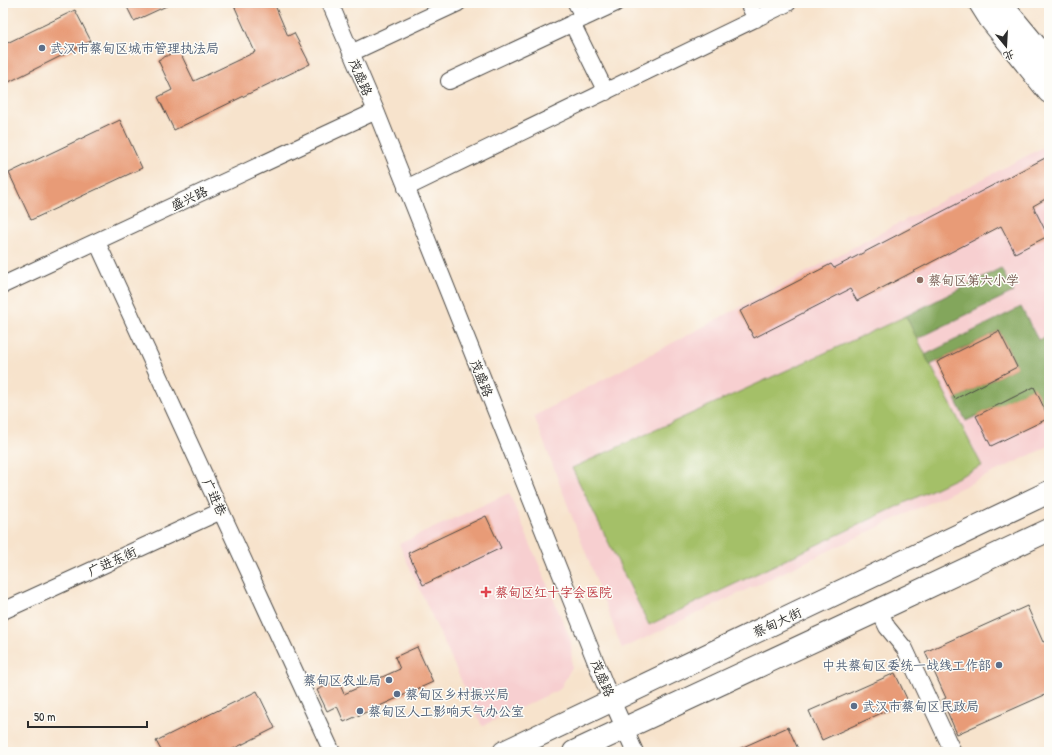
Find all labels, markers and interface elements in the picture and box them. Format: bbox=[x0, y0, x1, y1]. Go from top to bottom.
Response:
north arrow bbox=[986, 26, 1026, 66]
place label: 武汉市蔡甸区城市管理执法局 bbox=[50, 39, 219, 57]
marker: 武汉市蔡甸区城市管理执法局 bbox=[37, 43, 47, 53]
text: 北 bbox=[1002, 47, 1016, 64]
street label: 茂盛路 bbox=[345, 56, 377, 98]
street label: 盛兴路 bbox=[168, 182, 210, 214]
place label: 蔡甸区第六小学 bbox=[928, 271, 1019, 289]
marker: 蔡甸区第六小学 bbox=[915, 275, 925, 285]
street label: 茂盛路 bbox=[466, 357, 498, 399]
street label: 广进巷 bbox=[199, 476, 231, 518]
street label: 广进东街 bbox=[85, 542, 139, 580]
place label: 蔡甸区红十字会医院 bbox=[495, 583, 612, 601]
marker: 蔡甸区红十字会医院 bbox=[480, 586, 492, 598]
street label: 蔡甸大街 bbox=[750, 603, 804, 641]
place label: 中共蔡甸区委统一战线工作部 bbox=[822, 656, 991, 674]
street label: 茂盛路 bbox=[587, 657, 619, 699]
marker: 中共蔡甸区委统一战线工作部 bbox=[994, 660, 1004, 670]
place label: 蔡甸区农业局 bbox=[303, 671, 381, 689]
marker: 蔡甸区农业局 bbox=[384, 675, 394, 685]
place label: 蔡甸区乡村振兴局 bbox=[405, 685, 509, 703]
marker: 蔡甸区乡村振兴局 bbox=[392, 689, 402, 699]
place label: 武汉市蔡甸区民政局 bbox=[862, 697, 979, 715]
marker: 武汉市蔡甸区民政局 bbox=[849, 701, 859, 711]
place label: 蔡甸区人工影响天气办公室 bbox=[368, 702, 524, 720]
scale bar bbox=[28, 703, 147, 729]
marker: 蔡甸区人工影响天气办公室 bbox=[355, 706, 365, 716]
text: 50 m bbox=[34, 708, 55, 725]

